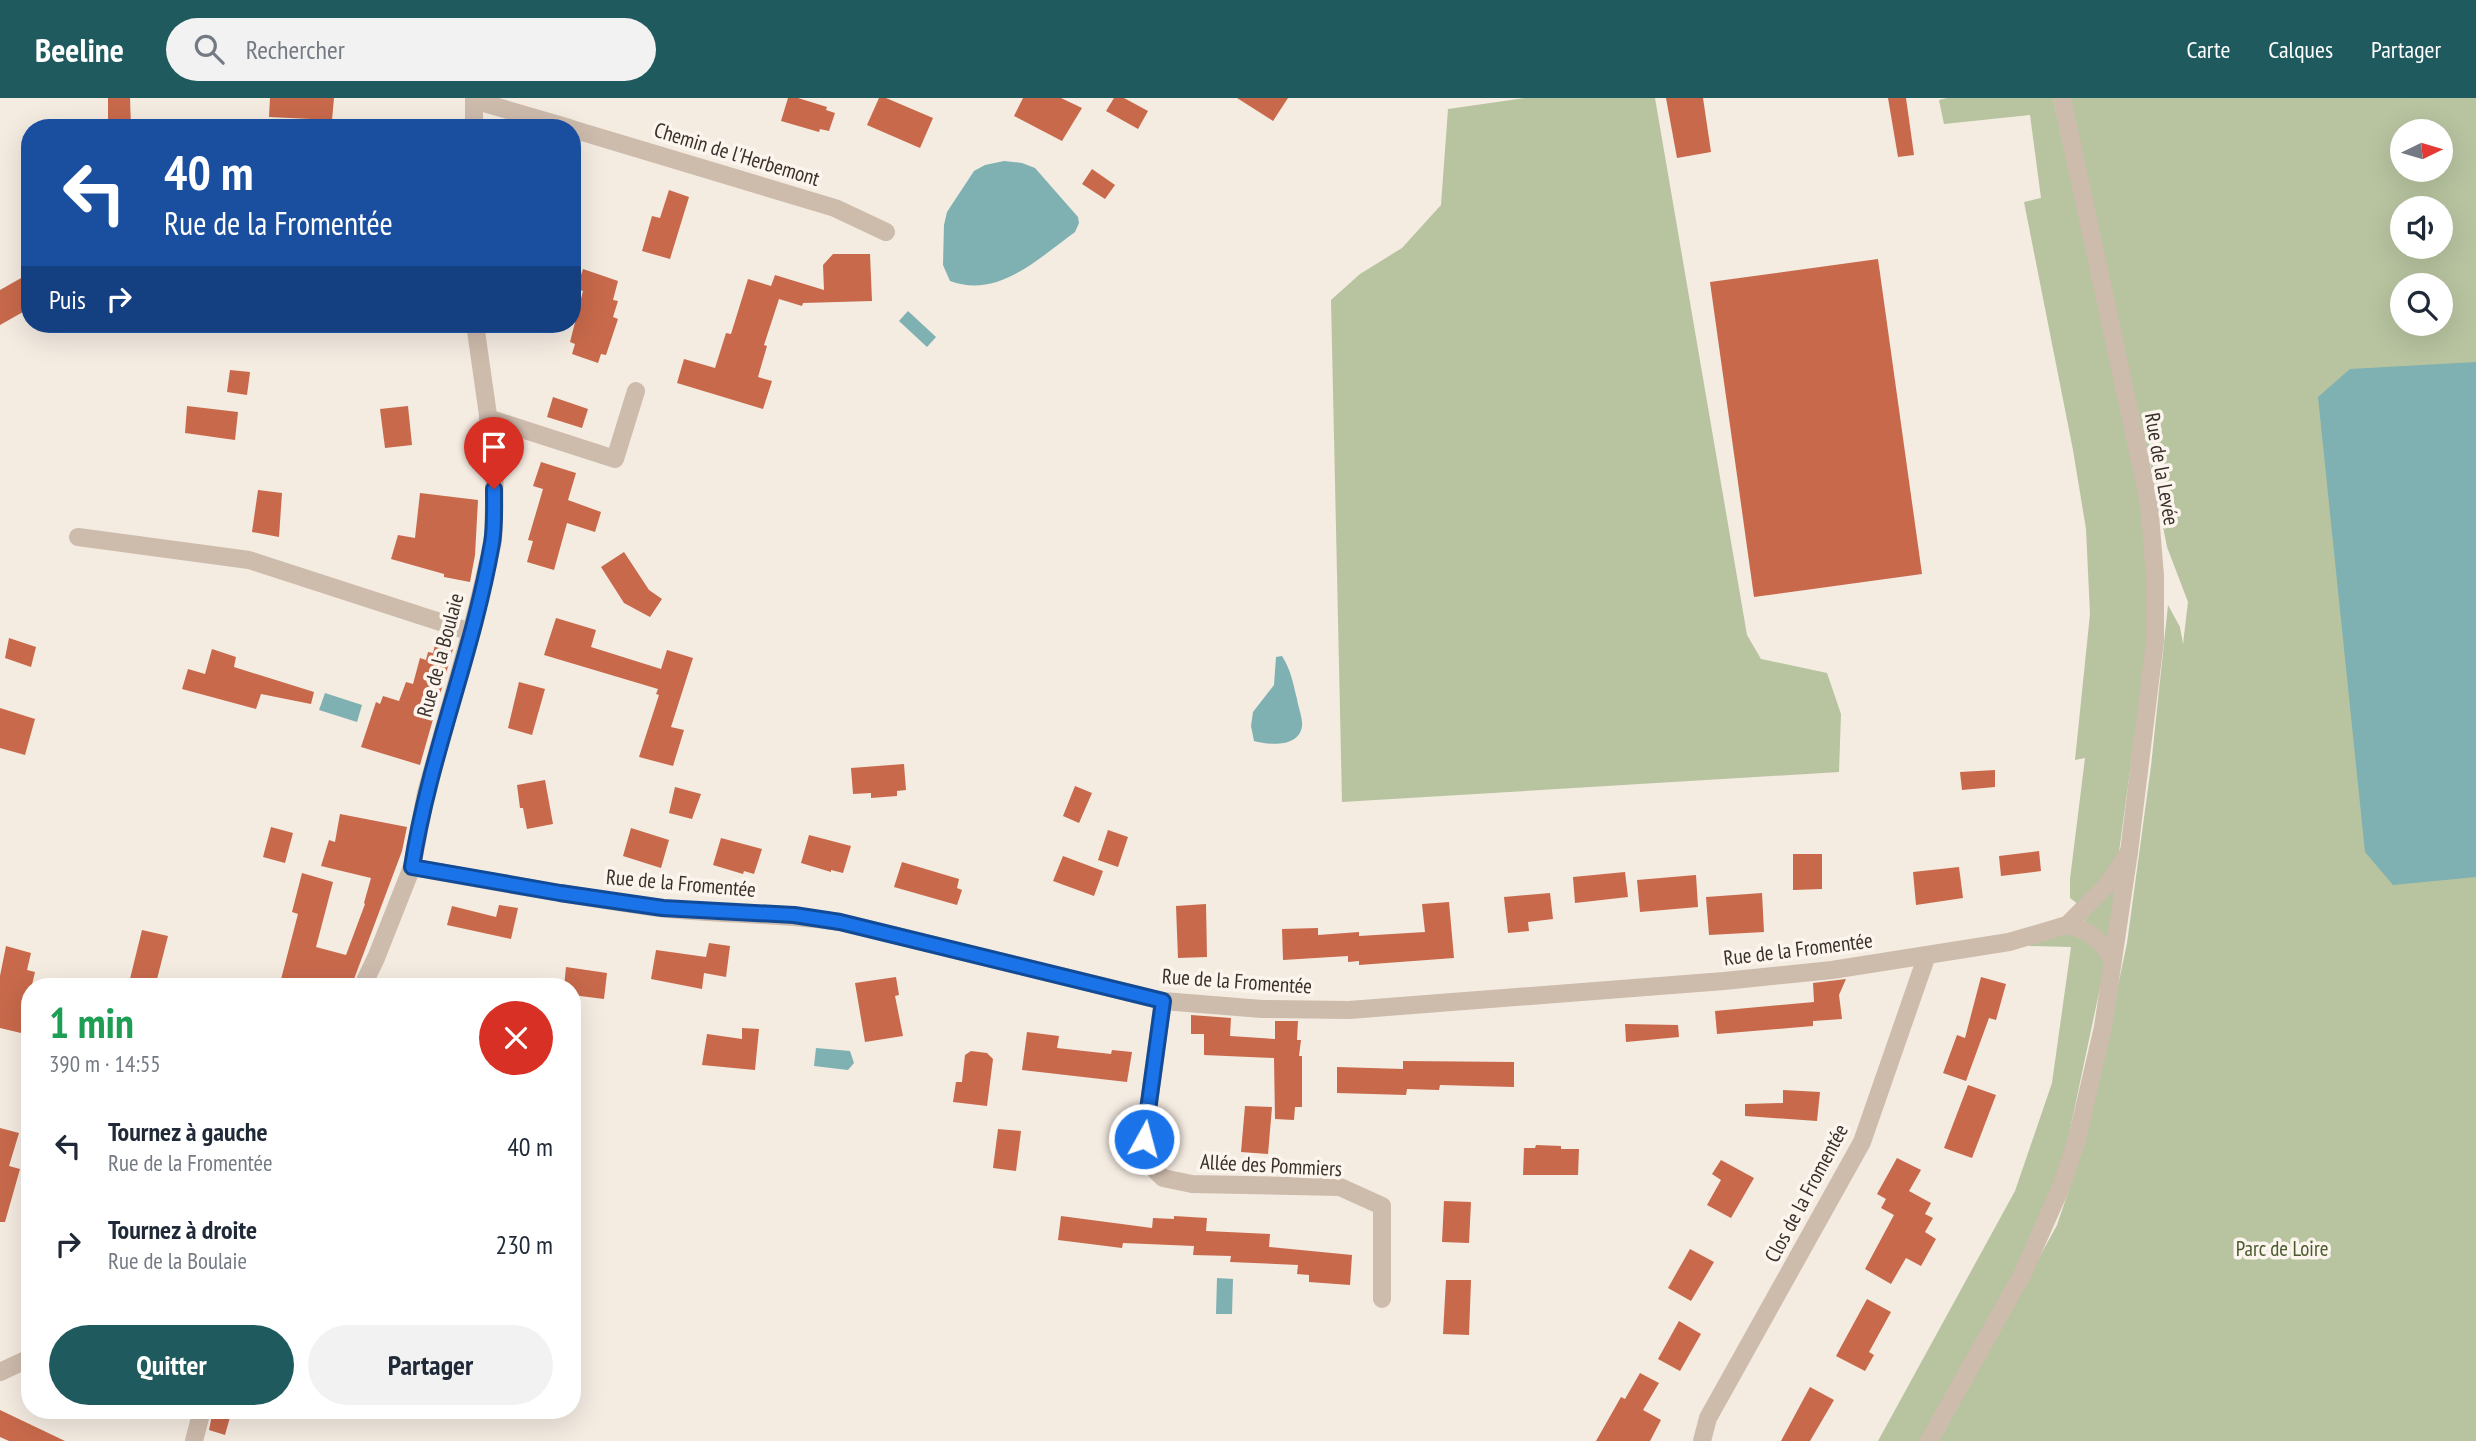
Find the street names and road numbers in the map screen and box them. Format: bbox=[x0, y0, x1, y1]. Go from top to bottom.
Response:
street label: Chemin de l'Herbemont bbox=[651, 116, 823, 192]
street label: Rue de la Levée bbox=[2139, 411, 2185, 527]
street label: Rue de la Boulaie bbox=[411, 590, 469, 720]
street label: Rue de la Fromentée bbox=[605, 863, 757, 903]
street label: Rue de la Fromentée bbox=[1722, 926, 1874, 972]
street label: Rue de la Fromentée bbox=[1161, 962, 1313, 1000]
street label: Clos de la Fromentée bbox=[1758, 1119, 1854, 1267]
street label: Allée des Pommiers bbox=[1199, 1148, 1343, 1182]

